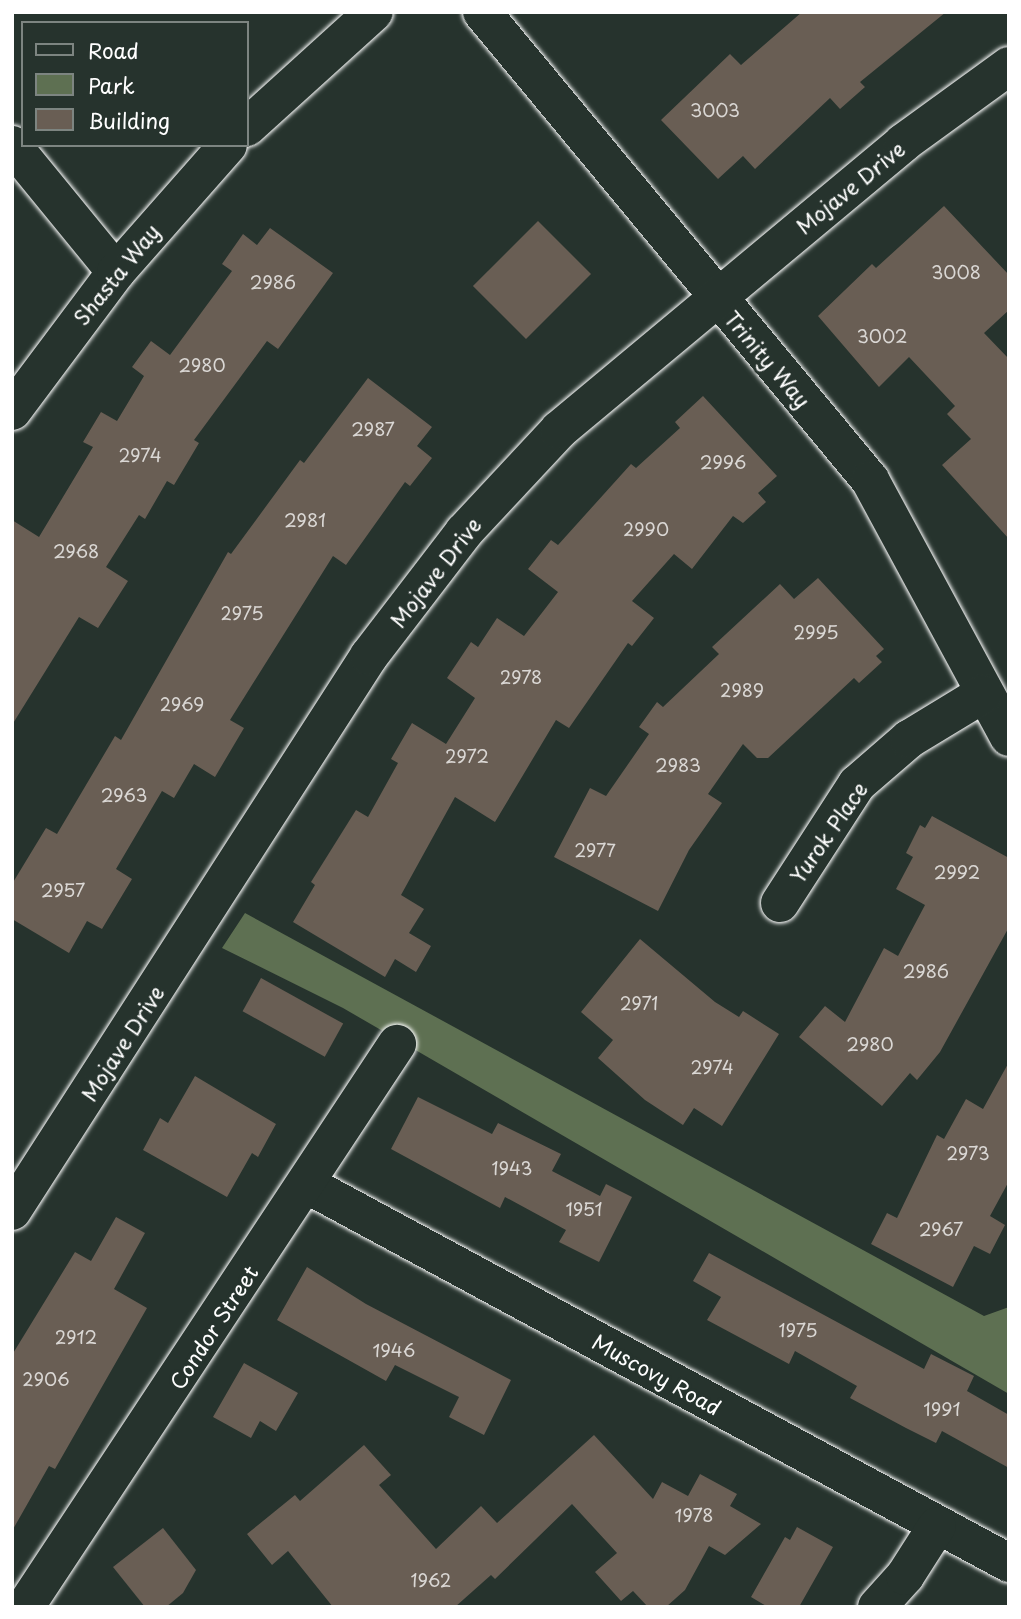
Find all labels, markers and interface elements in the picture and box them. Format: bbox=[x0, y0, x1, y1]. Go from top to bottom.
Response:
legend bbox=[21, 21, 248, 147]
text: Road bbox=[88, 34, 139, 66]
text: Park bbox=[88, 69, 135, 101]
house number: 3003 bbox=[690, 99, 740, 121]
text: Building bbox=[88, 104, 170, 136]
street label: Mojave Drive bbox=[791, 136, 909, 238]
street label: Shasta Way bbox=[68, 219, 164, 329]
house number: 3008 bbox=[931, 261, 981, 283]
house number: 2986 bbox=[250, 271, 296, 293]
street label: Trinity Way bbox=[720, 305, 816, 413]
house number: 3002 bbox=[857, 325, 907, 347]
house number: 2980 bbox=[178, 354, 226, 376]
house number: 2987 bbox=[351, 418, 395, 440]
house number: 2974 bbox=[118, 444, 162, 466]
house number: 2996 bbox=[700, 451, 746, 473]
house number: 2981 bbox=[284, 509, 326, 531]
street label: Mojave Drive bbox=[384, 512, 486, 632]
house number: 2990 bbox=[623, 518, 669, 540]
house number: 2968 bbox=[53, 540, 99, 562]
house number: 2975 bbox=[220, 602, 264, 624]
house number: 2995 bbox=[793, 621, 839, 643]
house number: 2978 bbox=[500, 666, 542, 688]
house number: 2989 bbox=[720, 679, 764, 701]
house number: 2969 bbox=[160, 693, 204, 715]
house number: 2972 bbox=[445, 745, 489, 767]
house number: 2983 bbox=[655, 754, 701, 776]
street label: Yurok Place bbox=[784, 776, 872, 888]
house number: 2963 bbox=[101, 784, 147, 806]
house number: 2977 bbox=[574, 839, 616, 861]
house number: 2992 bbox=[934, 861, 980, 883]
house number: 2957 bbox=[41, 879, 85, 901]
house number: 2986 bbox=[903, 960, 949, 982]
street label: Mojave Drive bbox=[75, 981, 169, 1105]
house number: 2971 bbox=[620, 992, 658, 1014]
house number: 2980 bbox=[846, 1033, 894, 1055]
house number: 2974 bbox=[690, 1056, 734, 1078]
house number: 2973 bbox=[946, 1142, 990, 1164]
house number: 1943 bbox=[492, 1157, 532, 1179]
house number: 1951 bbox=[565, 1198, 603, 1220]
house number: 2967 bbox=[919, 1218, 963, 1240]
street label: Condor Street bbox=[164, 1260, 262, 1394]
house number: 1975 bbox=[779, 1319, 817, 1341]
house number: 2912 bbox=[55, 1326, 97, 1348]
street label: Muscovy Road bbox=[588, 1328, 726, 1420]
house number: 1946 bbox=[373, 1339, 415, 1361]
house number: 2906 bbox=[22, 1368, 70, 1390]
house number: 1991 bbox=[923, 1398, 961, 1420]
house number: 1978 bbox=[675, 1504, 713, 1526]
house number: 1962 bbox=[411, 1569, 451, 1591]

